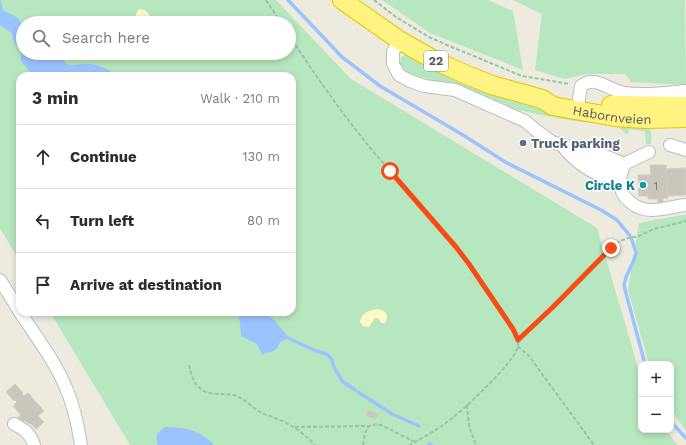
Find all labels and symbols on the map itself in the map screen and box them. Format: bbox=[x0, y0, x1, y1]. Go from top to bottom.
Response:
road number: 22 bbox=[424, 51, 448, 71]
street label: Habornveien bbox=[572, 103, 652, 127]
place label: Truck parking bbox=[531, 136, 620, 151]
marker: Truck parking bbox=[518, 138, 528, 148]
route start bbox=[381, 162, 399, 180]
place label: Circle K bbox=[585, 178, 635, 193]
marker: Circle K bbox=[638, 180, 648, 190]
house number: 1 bbox=[654, 180, 658, 193]
route end bbox=[602, 239, 620, 257]

